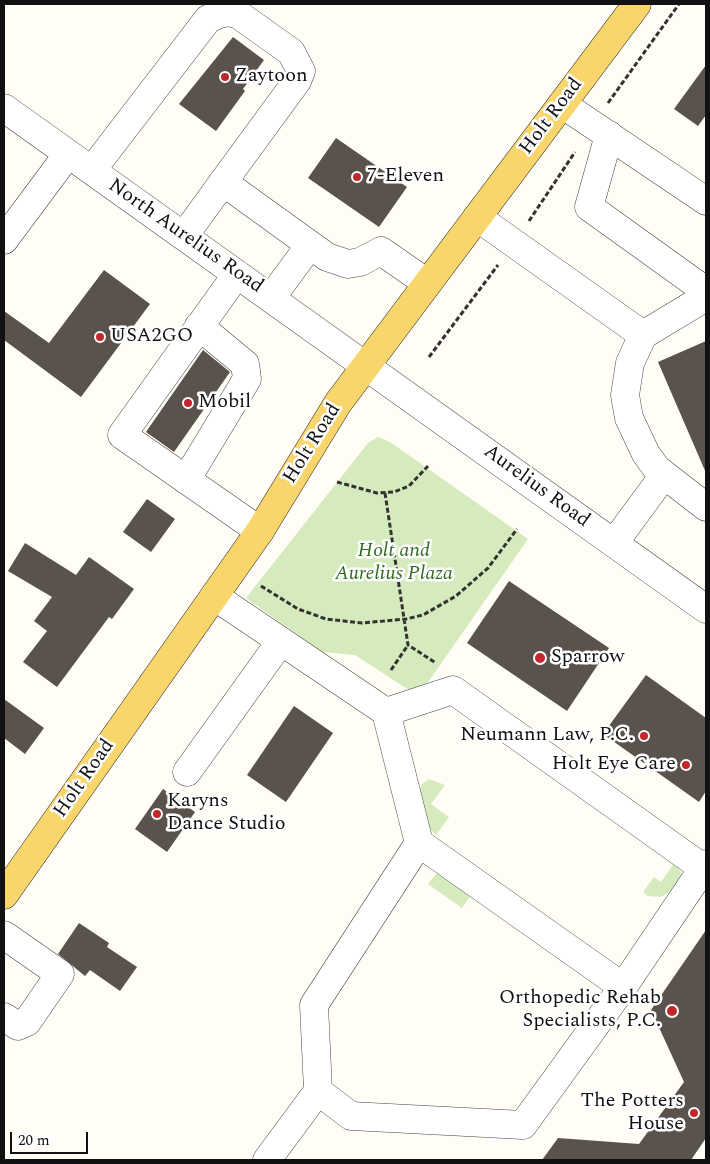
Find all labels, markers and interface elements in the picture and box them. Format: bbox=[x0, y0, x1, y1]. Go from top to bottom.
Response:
place label: Zaytoon bbox=[235, 65, 308, 89]
marker: Zaytoon bbox=[219, 71, 231, 83]
street label: Holt Road bbox=[515, 74, 589, 160]
place label: 7-Eleven bbox=[367, 165, 444, 189]
marker: 7-Eleven bbox=[351, 171, 363, 183]
street label: North Aurelius Road bbox=[103, 174, 267, 300]
place label: USA2GO bbox=[110, 325, 193, 349]
marker: USA2GO bbox=[94, 331, 106, 343]
place label: Mobil bbox=[198, 391, 251, 415]
marker: Mobil bbox=[182, 397, 194, 409]
street label: Holt Road bbox=[279, 399, 347, 489]
street label: Aurelius Road bbox=[478, 440, 594, 534]
park label: Holt and Aurelius Plaza bbox=[335, 540, 453, 587]
place label: Sparrow bbox=[551, 646, 625, 670]
marker: Sparrow bbox=[533, 651, 547, 665]
place label: Neumann Law, P.C. bbox=[460, 724, 634, 748]
marker: Neumann Law, P.C. bbox=[638, 730, 650, 742]
street label: Holt Road bbox=[49, 735, 121, 823]
place label: Holt Eye Care bbox=[552, 753, 676, 777]
marker: Holt Eye Care bbox=[680, 759, 692, 771]
place label: Karyns Dance Studio bbox=[167, 790, 286, 837]
marker: Karyns Dance Studio bbox=[151, 808, 163, 820]
place label: Orthopedic Rehab Specialists, P.C. bbox=[499, 987, 661, 1034]
marker: Orthopedic Rehab Specialists, P.C. bbox=[665, 1004, 679, 1018]
place label: The Potters House bbox=[581, 1090, 684, 1137]
marker: The Potters House bbox=[688, 1107, 700, 1119]
scale bar bbox=[12, 1122, 90, 1154]
text: 20 m bbox=[18, 1129, 50, 1152]

